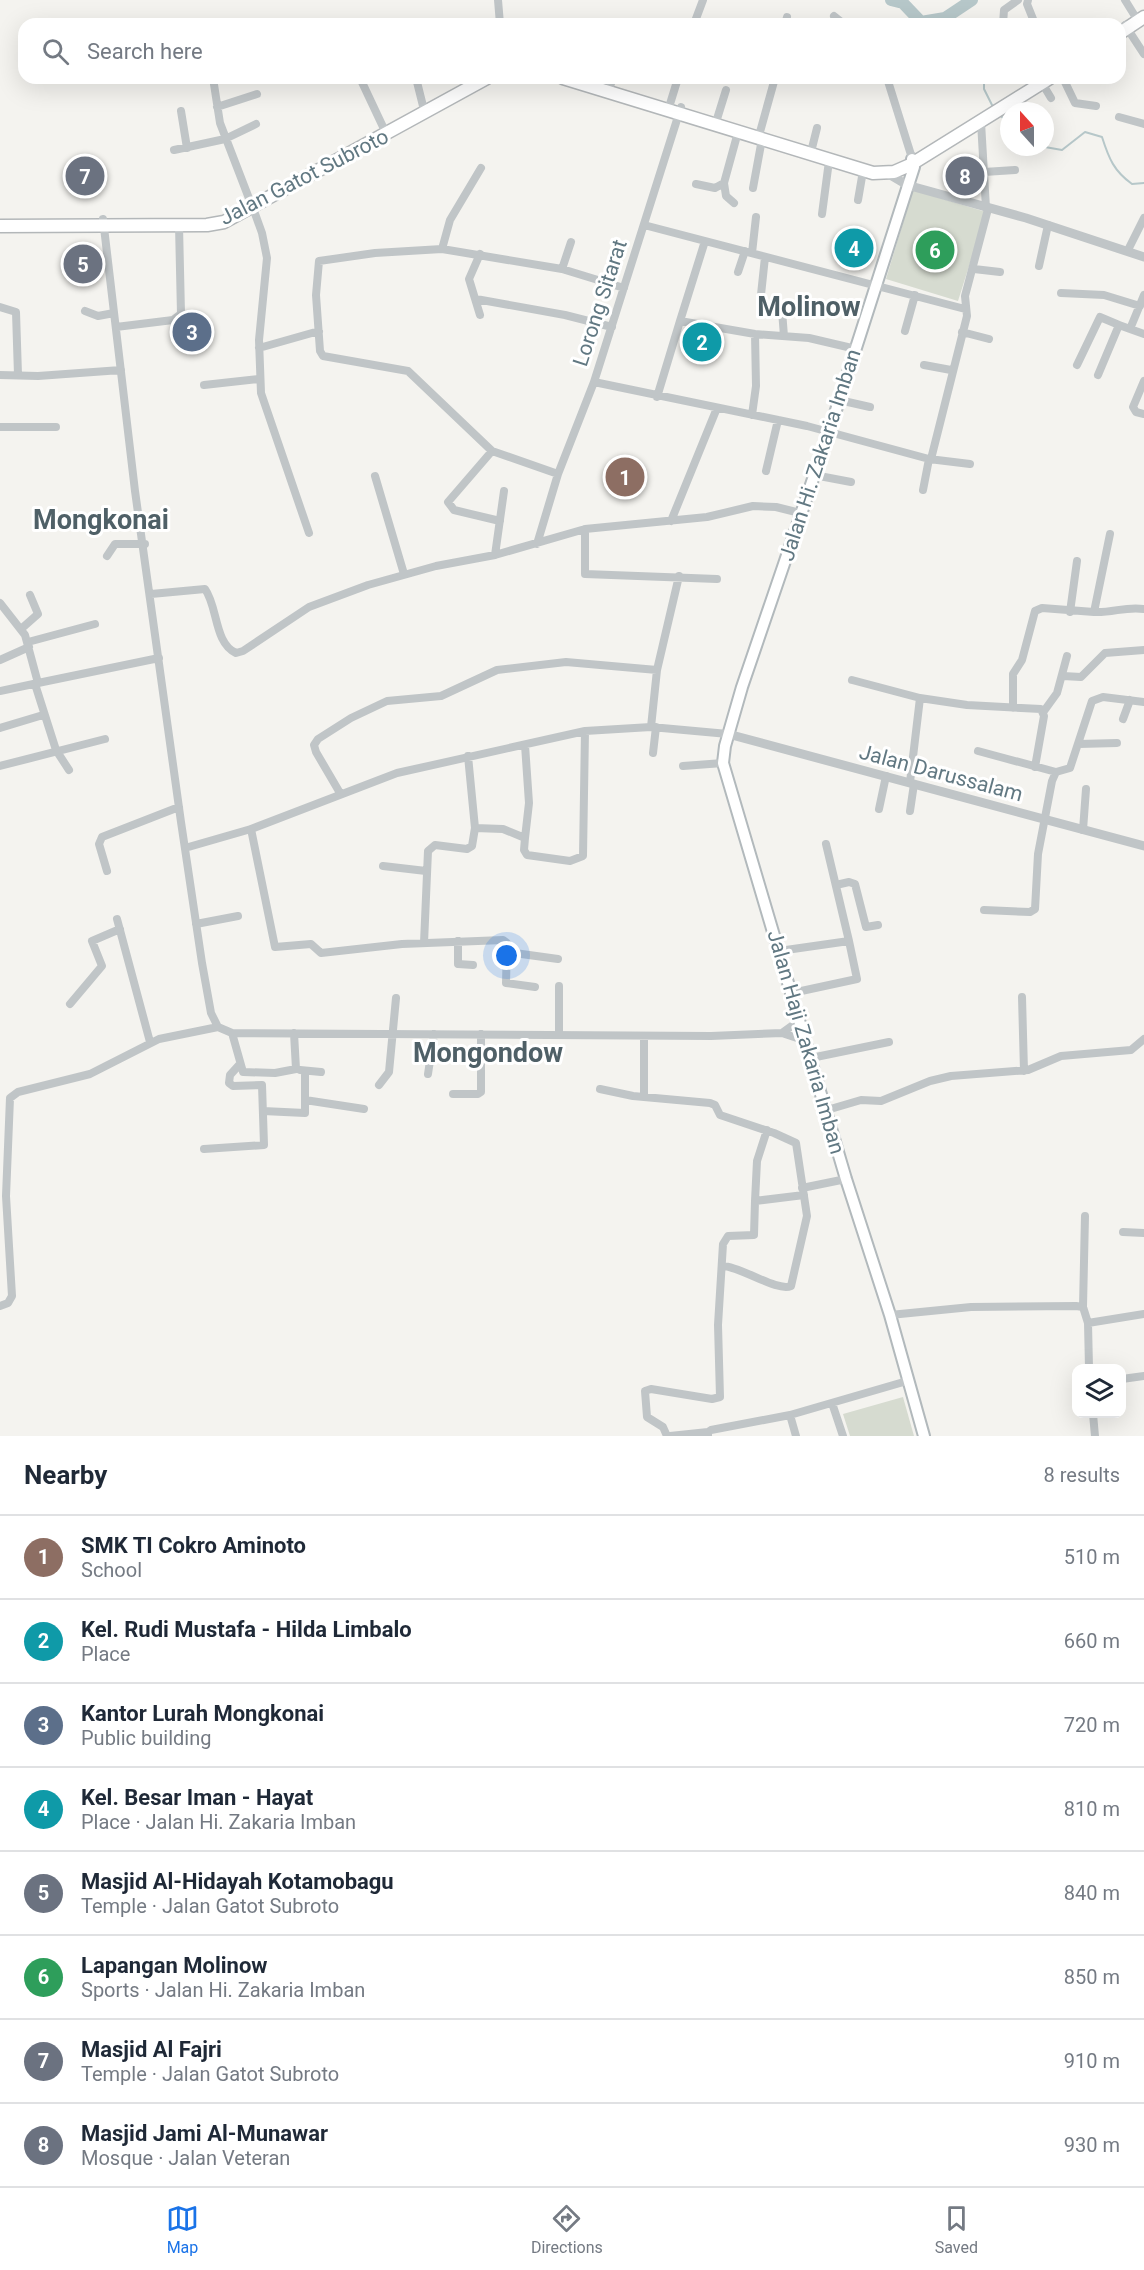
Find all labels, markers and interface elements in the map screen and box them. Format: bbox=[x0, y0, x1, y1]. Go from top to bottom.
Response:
search box bbox=[18, 18, 1126, 84]
icon: search bbox=[39, 35, 72, 68]
text: Search here bbox=[87, 39, 203, 64]
north arrow bbox=[1000, 102, 1054, 156]
street label: Jalan Gatot Subroto bbox=[216, 124, 392, 230]
pin: 7 bbox=[66, 154, 104, 198]
pin: 8 bbox=[946, 154, 984, 198]
pin: 4 bbox=[834, 226, 874, 270]
pin: 6 bbox=[916, 228, 954, 272]
street label: Lorong Sitarat bbox=[568, 237, 632, 369]
pin: 5 bbox=[64, 242, 103, 286]
district label: Molinow bbox=[757, 291, 861, 323]
pin: 3 bbox=[172, 310, 212, 354]
pin: 2 bbox=[682, 320, 722, 364]
street label: Jalan Hi. Zakaria Imban bbox=[774, 346, 866, 564]
pin: 1 bbox=[606, 454, 644, 500]
district label: Mongkonai bbox=[33, 504, 169, 536]
street label: Jalan Darussalam bbox=[857, 740, 1025, 806]
street label: Jalan Haji Zakaria Imban bbox=[762, 927, 850, 1157]
your location bbox=[492, 941, 521, 970]
district label: Mongondow bbox=[413, 1037, 563, 1069]
map controls bbox=[1072, 1364, 1126, 1418]
button: layers bbox=[1072, 1364, 1126, 1418]
text: Nearby bbox=[24, 1460, 107, 1490]
text: 8 results bbox=[1044, 1463, 1120, 1487]
text: SMK TI Cokro Aminoto bbox=[81, 1533, 306, 1558]
text: 1 bbox=[38, 1545, 49, 1569]
text: 510 m bbox=[1064, 1545, 1120, 1569]
text: School bbox=[81, 1558, 142, 1582]
text: Kel. Rudi Mustafa - Hilda Limbalo bbox=[81, 1617, 412, 1642]
text: 2 bbox=[38, 1629, 49, 1653]
text: 660 m bbox=[1064, 1629, 1120, 1653]
text: Place bbox=[81, 1642, 130, 1666]
text: Kantor Lurah Mongkonai bbox=[81, 1701, 324, 1726]
text: 3 bbox=[38, 1713, 49, 1737]
text: 720 m bbox=[1064, 1713, 1120, 1737]
text: Public building bbox=[81, 1726, 211, 1750]
text: Kel. Besar Iman - Hayat bbox=[81, 1785, 313, 1810]
text: 4 bbox=[38, 1797, 49, 1821]
text: 810 m bbox=[1064, 1797, 1120, 1821]
text: Place · Jalan Hi. Zakaria Imban bbox=[81, 1810, 356, 1834]
text: Masjid Al-Hidayah Kotamobagu bbox=[81, 1869, 394, 1894]
text: 5 bbox=[38, 1881, 49, 1905]
text: 840 m bbox=[1064, 1881, 1120, 1905]
text: Temple · Jalan Gatot Subroto bbox=[81, 1894, 339, 1918]
text: Lapangan Molinow bbox=[81, 1953, 268, 1978]
text: 6 bbox=[38, 1965, 49, 1989]
text: 850 m bbox=[1064, 1965, 1120, 1989]
text: Sports · Jalan Hi. Zakaria Imban bbox=[81, 1978, 365, 2002]
text: Masjid Al Fajri bbox=[81, 2037, 222, 2062]
text: 7 bbox=[38, 2049, 49, 2073]
text: 910 m bbox=[1064, 2049, 1120, 2073]
text: Temple · Jalan Gatot Subroto bbox=[81, 2062, 339, 2086]
text: Masjid Jami Al-Munawar bbox=[81, 2121, 328, 2146]
text: 8 bbox=[38, 2133, 49, 2157]
text: 930 m bbox=[1064, 2133, 1120, 2157]
text: Mosque · Jalan Veteran bbox=[81, 2146, 290, 2170]
tab: Map bbox=[166, 2202, 199, 2257]
tab: Directions bbox=[531, 2202, 603, 2257]
tab: Saved bbox=[935, 2202, 978, 2257]

